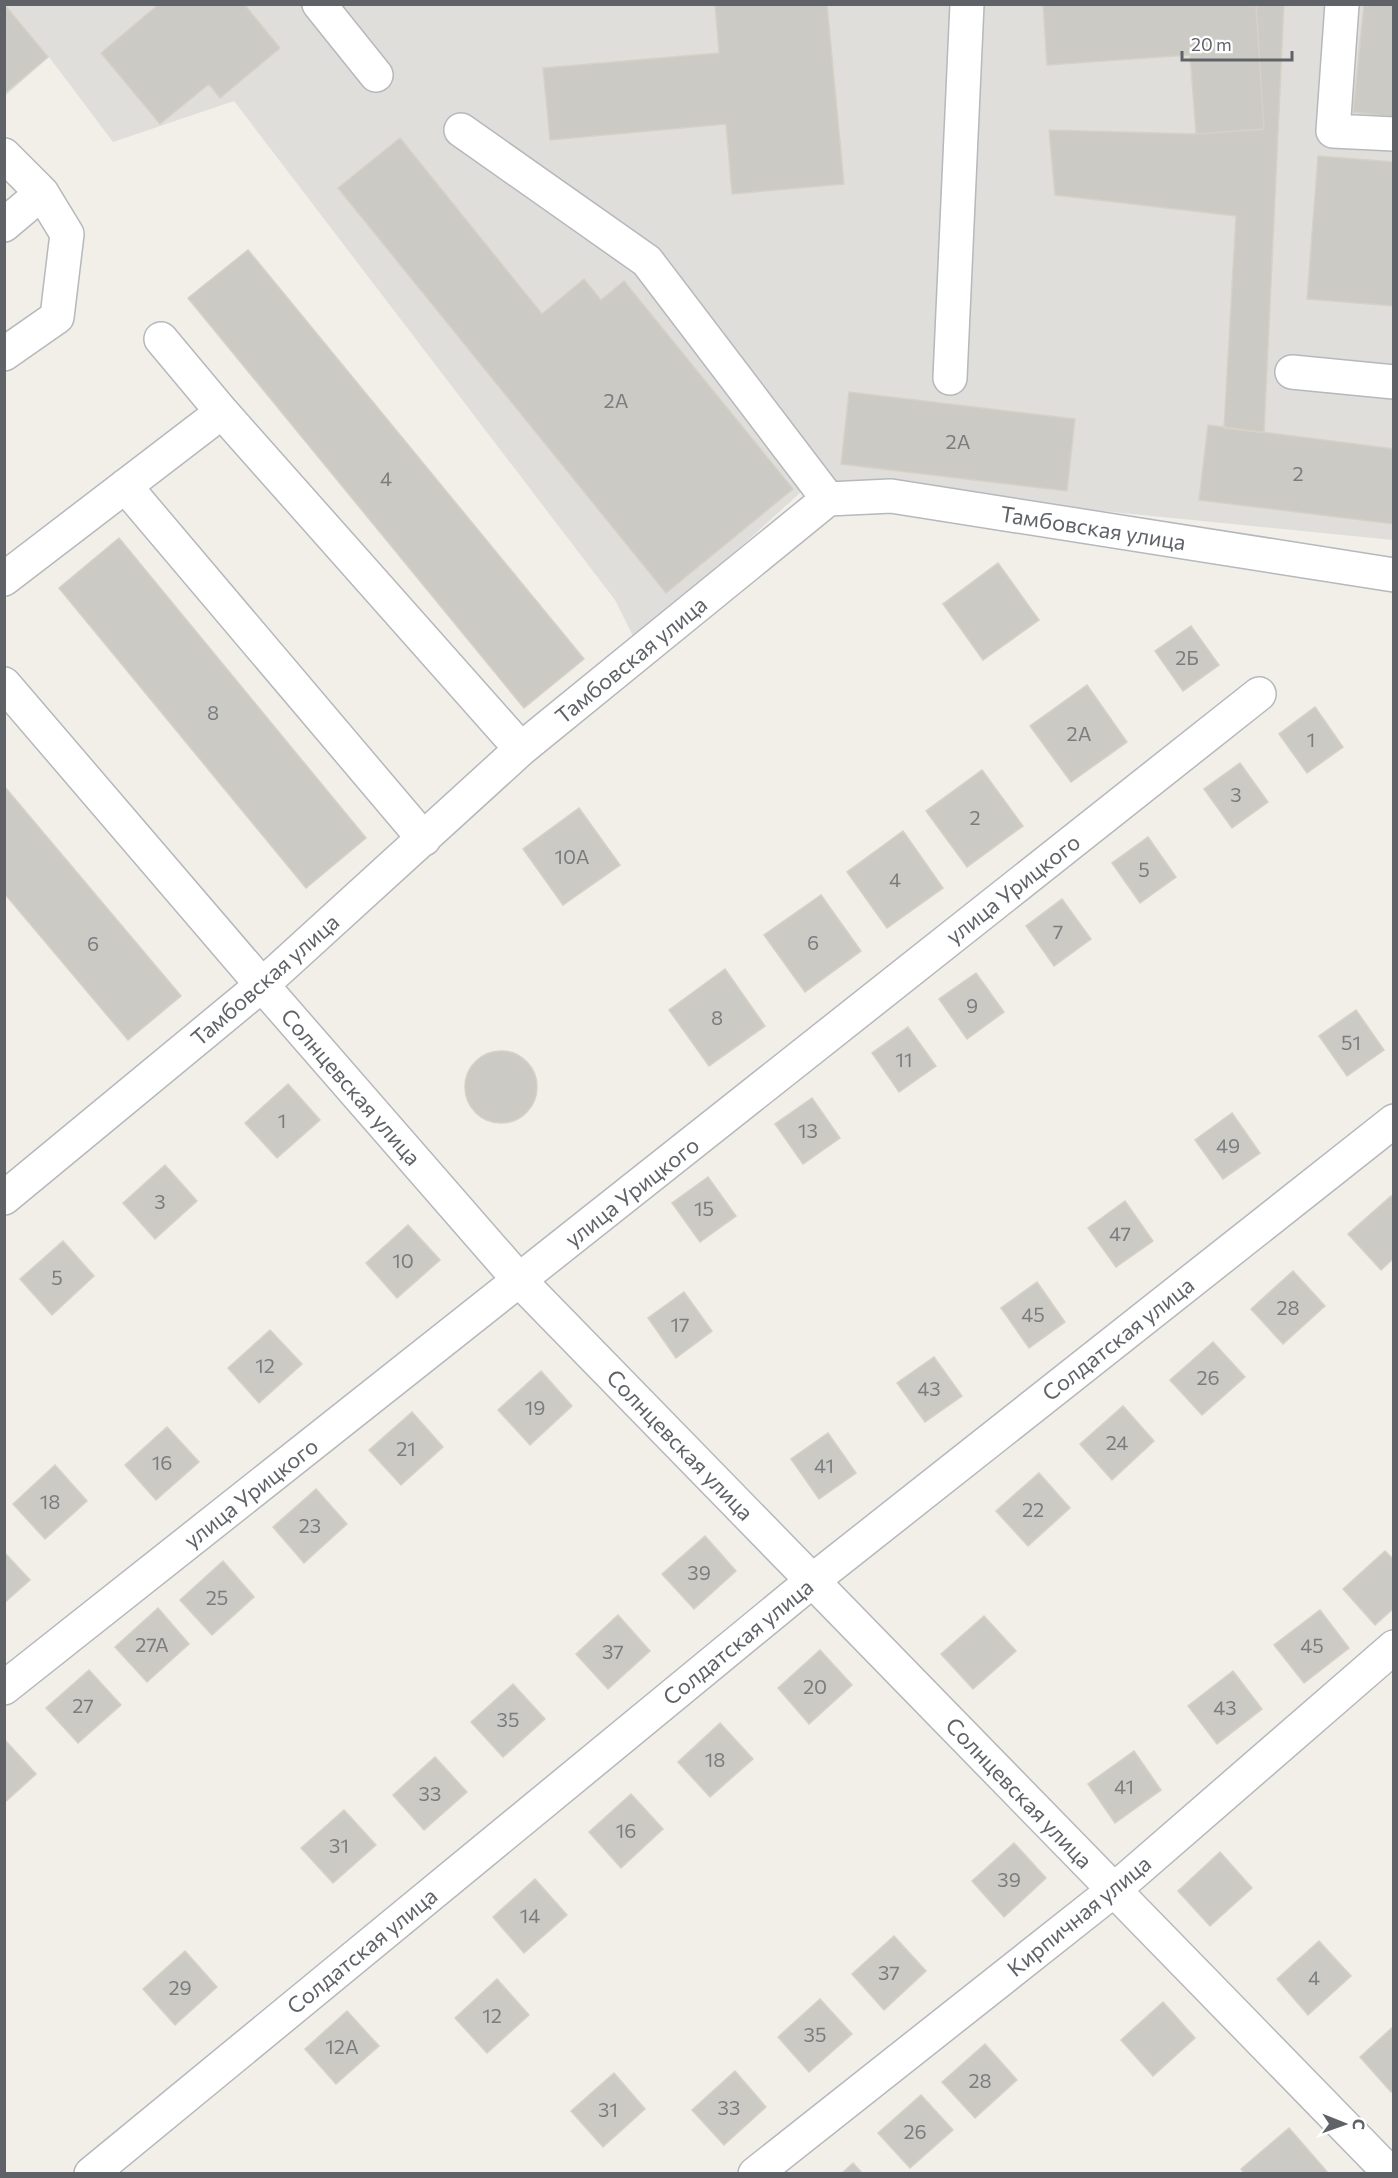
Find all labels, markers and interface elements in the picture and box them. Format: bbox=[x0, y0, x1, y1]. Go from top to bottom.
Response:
scale bar bbox=[1182, 24, 1292, 62]
text: 20 m bbox=[1191, 33, 1232, 55]
house number: 2А bbox=[604, 388, 629, 412]
house number: 2А bbox=[946, 429, 971, 453]
house number: 2 bbox=[1292, 461, 1304, 485]
house number: 4 bbox=[380, 466, 392, 490]
street label: Тамбовская улица bbox=[998, 500, 1188, 556]
street label: Тамбовская улица bbox=[549, 590, 712, 729]
house number: 2Б bbox=[1175, 645, 1199, 669]
house number: 8 bbox=[207, 700, 219, 724]
house number: 2А bbox=[1067, 721, 1092, 745]
house number: 1 bbox=[1307, 727, 1315, 751]
house number: 3 bbox=[1230, 782, 1242, 806]
house number: 2 bbox=[969, 805, 981, 829]
street label: улица Урицкого bbox=[940, 828, 1085, 949]
house number: 10А bbox=[555, 844, 590, 868]
house number: 5 bbox=[1138, 857, 1150, 881]
house number: 4 bbox=[889, 867, 901, 891]
street label: Тамбовская улица bbox=[185, 908, 344, 1051]
house number: 7 bbox=[1053, 919, 1063, 943]
house number: 6 bbox=[807, 930, 819, 954]
house number: 6 bbox=[87, 931, 99, 955]
house number: 9 bbox=[966, 993, 978, 1017]
street label: Солнцевская улица bbox=[276, 1003, 427, 1171]
house number: 8 bbox=[711, 1005, 723, 1029]
house number: 51 bbox=[1341, 1030, 1361, 1054]
house number: 11 bbox=[895, 1047, 913, 1071]
house number: 1 bbox=[278, 1108, 286, 1132]
house number: 13 bbox=[798, 1118, 818, 1142]
street label: улица Урицкого bbox=[559, 1131, 704, 1252]
house number: 49 bbox=[1216, 1133, 1240, 1157]
house number: 3 bbox=[154, 1189, 166, 1213]
house number: 15 bbox=[694, 1196, 714, 1220]
house number: 47 bbox=[1109, 1221, 1131, 1245]
house number: 10 bbox=[392, 1248, 414, 1272]
house number: 5 bbox=[51, 1265, 63, 1289]
street label: Солдатская улица bbox=[1036, 1271, 1199, 1406]
house number: 28 bbox=[1276, 1295, 1300, 1319]
house number: 45 bbox=[1021, 1302, 1045, 1326]
house number: 17 bbox=[670, 1312, 690, 1336]
house number: 12 bbox=[255, 1353, 275, 1377]
street label: Солнцевская улица bbox=[601, 1364, 759, 1526]
house number: 26 bbox=[1196, 1365, 1220, 1389]
house number: 43 bbox=[917, 1376, 941, 1400]
house number: 19 bbox=[525, 1395, 545, 1419]
house number: 24 bbox=[1106, 1430, 1128, 1454]
street label: улица Урицкого bbox=[178, 1432, 323, 1553]
house number: 21 bbox=[396, 1436, 416, 1460]
house number: 16 bbox=[152, 1450, 172, 1474]
house number: 41 bbox=[814, 1453, 834, 1477]
house number: 18 bbox=[40, 1489, 60, 1513]
house number: 22 bbox=[1022, 1497, 1044, 1521]
house number: 23 bbox=[299, 1513, 321, 1537]
house number: 39 bbox=[687, 1560, 711, 1584]
street label: Солдатская улица bbox=[657, 1573, 818, 1710]
house number: 25 bbox=[206, 1585, 228, 1609]
house number: 27А bbox=[135, 1632, 169, 1656]
house number: 45 bbox=[1300, 1633, 1324, 1657]
house number: 37 bbox=[602, 1639, 624, 1663]
house number: 20 bbox=[803, 1674, 827, 1698]
house number: 27 bbox=[72, 1693, 94, 1717]
house number: 43 bbox=[1213, 1695, 1237, 1719]
house number: 35 bbox=[497, 1707, 519, 1731]
street label: Солнцевская улица bbox=[940, 1712, 1098, 1874]
house number: 18 bbox=[705, 1747, 725, 1771]
house number: 41 bbox=[1114, 1774, 1134, 1798]
house number: 33 bbox=[419, 1781, 441, 1805]
house number: 16 bbox=[616, 1818, 636, 1842]
house number: 31 bbox=[329, 1833, 349, 1857]
street label: Кирпичная улица bbox=[1001, 1849, 1156, 1982]
house number: 39 bbox=[997, 1867, 1021, 1891]
street label: Солдатская улица bbox=[281, 1882, 442, 2019]
house number: 14 bbox=[520, 1903, 540, 1927]
house number: 37 bbox=[878, 1960, 900, 1984]
house number: 4 bbox=[1308, 1965, 1320, 1989]
house number: 29 bbox=[168, 1975, 192, 1999]
house number: 12 bbox=[482, 2003, 502, 2027]
house number: 35 bbox=[804, 2022, 826, 2046]
house number: 12А bbox=[325, 2034, 359, 2058]
house number: 28 bbox=[968, 2068, 992, 2092]
north arrow bbox=[1314, 2094, 1374, 2154]
house number: 33 bbox=[718, 2095, 740, 2119]
house number: 31 bbox=[598, 2097, 618, 2121]
house number: 26 bbox=[903, 2119, 927, 2143]
text: С bbox=[1350, 2119, 1369, 2130]

